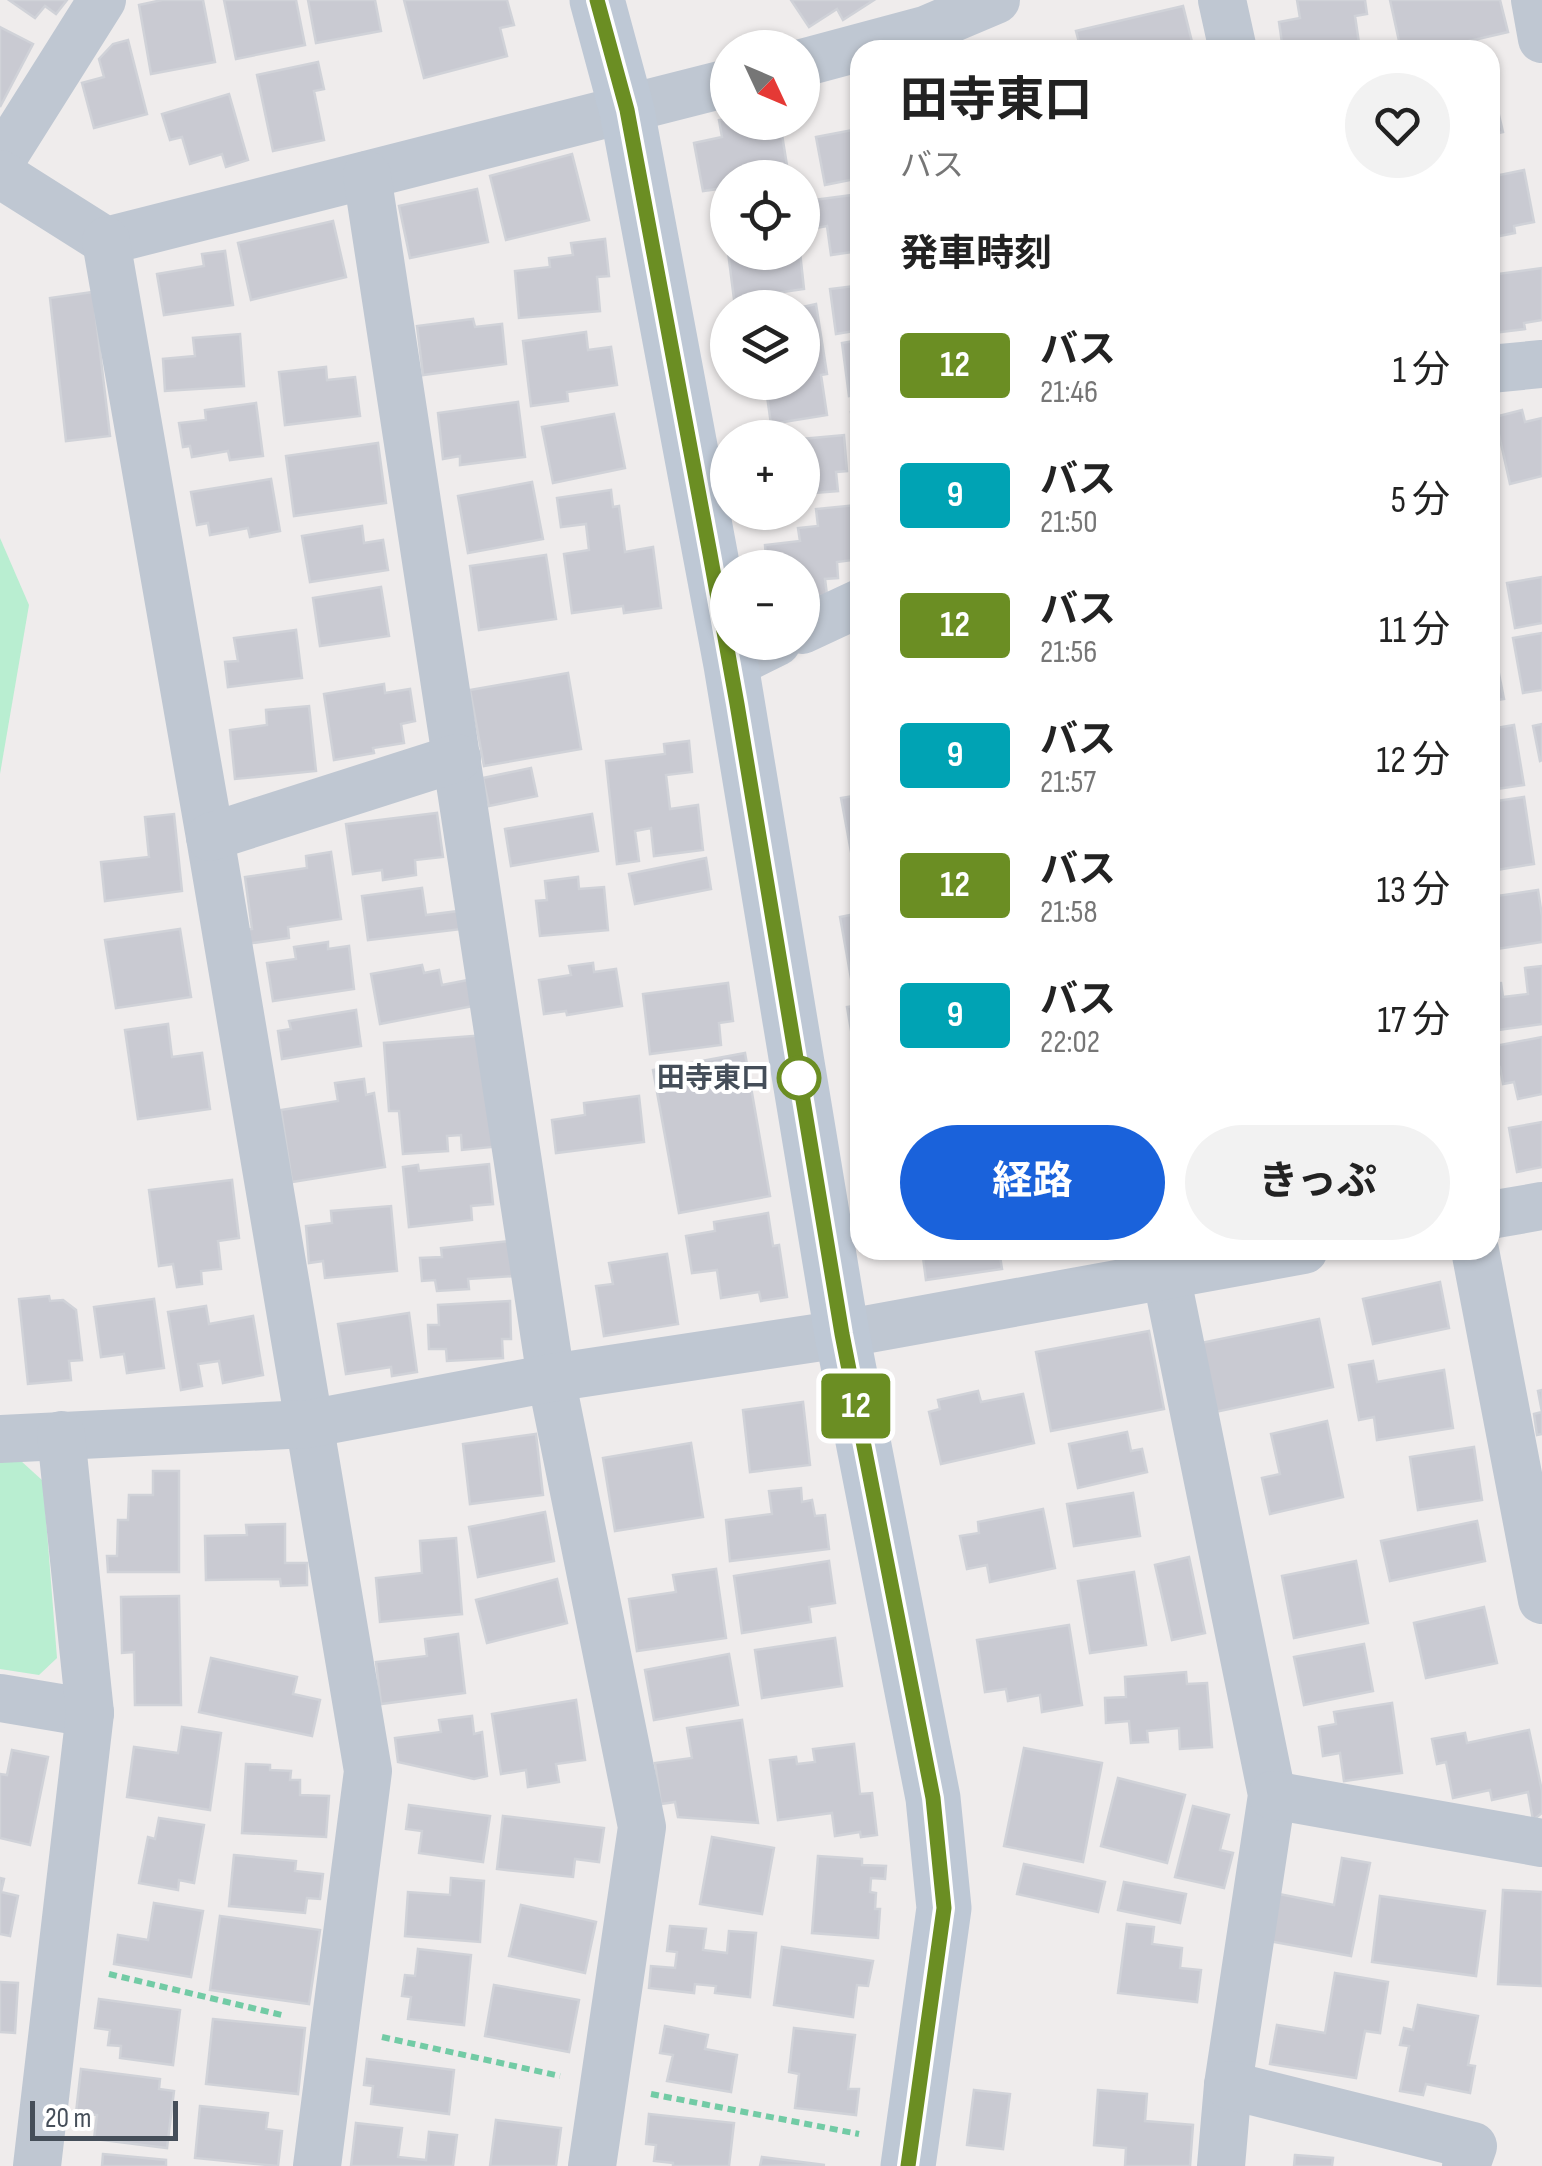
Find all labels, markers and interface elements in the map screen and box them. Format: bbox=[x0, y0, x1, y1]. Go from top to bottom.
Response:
north arrow bbox=[710, 30, 820, 140]
map controls bbox=[710, 30, 820, 660]
text: 田寺東口 bbox=[900, 73, 1092, 130]
button: heart bbox=[1345, 73, 1450, 178]
text: バス bbox=[900, 147, 964, 186]
button: locate bbox=[710, 160, 820, 270]
text: 発車時刻 bbox=[900, 232, 1052, 277]
button: layers bbox=[710, 290, 820, 400]
text: バス bbox=[1040, 328, 1116, 373]
text: 12 bbox=[940, 344, 970, 387]
text: 1 分 bbox=[1393, 348, 1450, 393]
text: 21:46 bbox=[1040, 373, 1098, 412]
button: + bbox=[710, 420, 820, 530]
text: バス bbox=[1040, 458, 1116, 503]
text: 9 bbox=[947, 474, 963, 517]
text: 5 分 bbox=[1391, 478, 1450, 523]
text: 21:50 bbox=[1040, 503, 1098, 542]
button: − bbox=[710, 550, 820, 660]
text: バス bbox=[1040, 588, 1116, 633]
text: 12 bbox=[940, 604, 970, 647]
text: 11 分 bbox=[1379, 608, 1450, 653]
text: 21:56 bbox=[1040, 633, 1097, 672]
text: バス bbox=[1040, 718, 1116, 763]
text: 9 bbox=[947, 734, 963, 777]
text: 12 分 bbox=[1377, 738, 1450, 783]
text: 21:57 bbox=[1040, 763, 1096, 802]
text: バス bbox=[1040, 848, 1116, 893]
text: 12 bbox=[940, 864, 970, 907]
text: 13 分 bbox=[1377, 868, 1450, 913]
text: 21:58 bbox=[1040, 893, 1097, 932]
text: バス bbox=[1040, 978, 1116, 1023]
text: 9 bbox=[947, 994, 963, 1037]
text: 17 分 bbox=[1378, 998, 1450, 1043]
text: 22:02 bbox=[1040, 1023, 1100, 1062]
marker: 田寺東口 bbox=[778, 1057, 820, 1099]
place label: 田寺東口 bbox=[657, 1062, 769, 1095]
button: 経路 bbox=[900, 1125, 1165, 1240]
button: きっぷ bbox=[1185, 1125, 1450, 1240]
line badge: 12 bbox=[811, 1374, 901, 1438]
text: 12 bbox=[841, 1385, 871, 1428]
scale bar bbox=[30, 2096, 178, 2140]
text: 20 m bbox=[45, 2102, 91, 2135]

